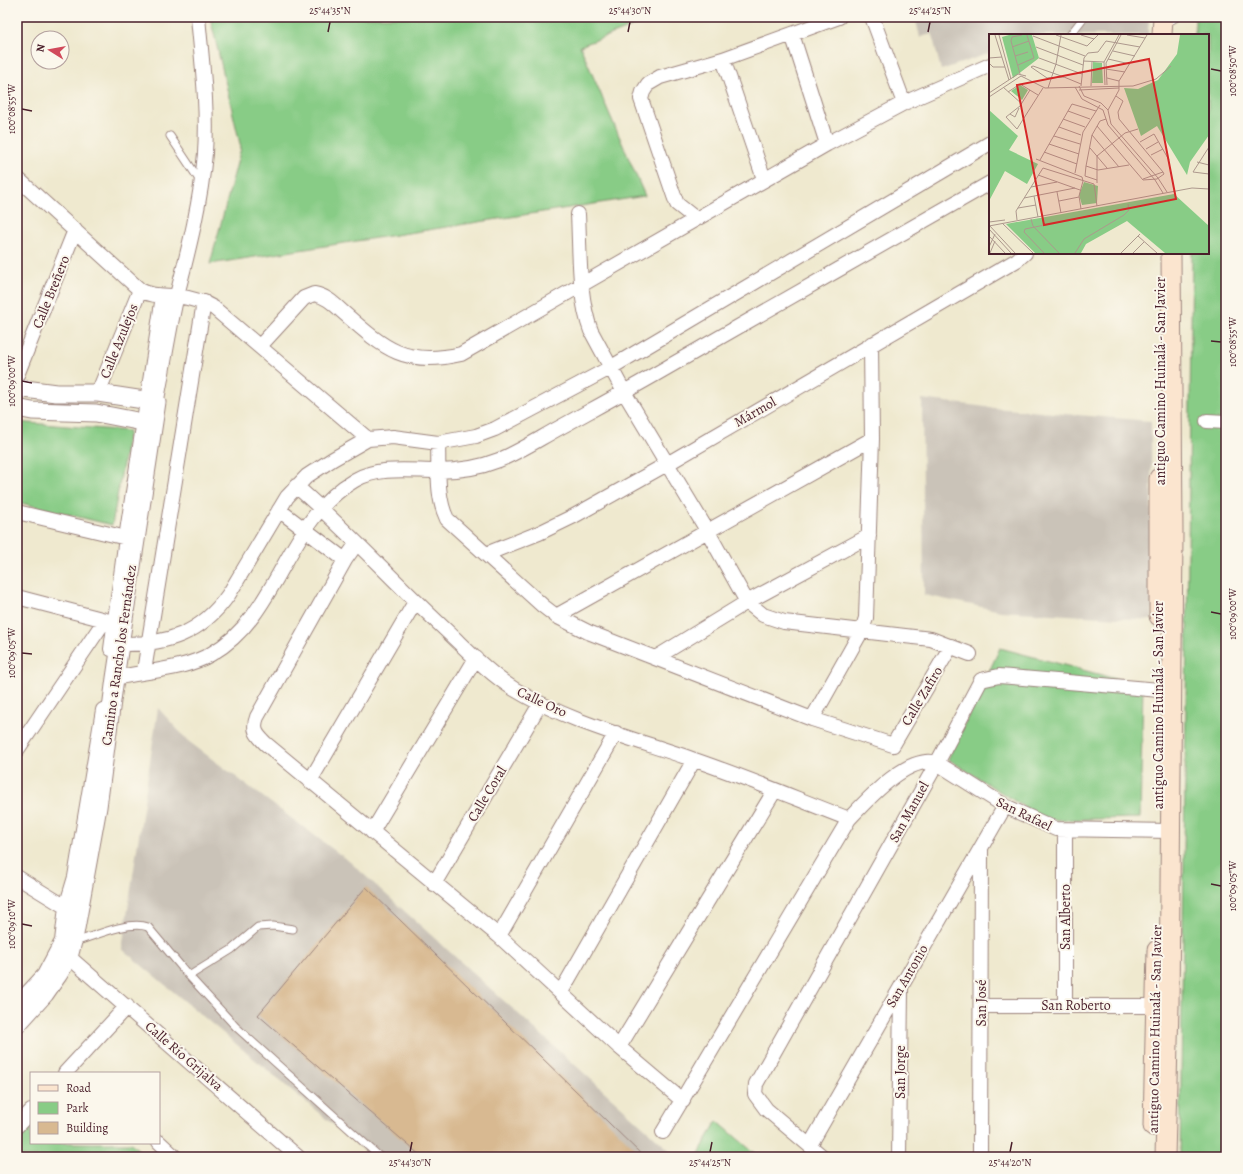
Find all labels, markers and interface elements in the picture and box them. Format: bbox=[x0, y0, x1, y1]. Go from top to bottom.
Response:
text: 25°44'35"N bbox=[309, 4, 351, 17]
text: 25°44'30"N bbox=[609, 4, 651, 17]
text: 25°44'25"N bbox=[909, 4, 951, 17]
north arrow bbox=[30, 30, 70, 70]
inset map bbox=[989, 34, 1209, 254]
text: N bbox=[33, 43, 49, 54]
text: 100°08'50"W bbox=[1226, 45, 1239, 96]
text: 100°08'55"W bbox=[5, 83, 18, 134]
street label: Calle Breñero bbox=[28, 253, 74, 331]
street label: antiguo Camino Huinalá - San Javier bbox=[1151, 276, 1170, 485]
street label: Calle Azulejos bbox=[95, 301, 143, 381]
text: 100°08'55"W bbox=[1226, 316, 1239, 367]
text: 100°09'00"W bbox=[5, 354, 18, 407]
street label: Mármol bbox=[730, 392, 780, 432]
street label: Camino a Rancho los Fernández bbox=[97, 563, 141, 747]
text: 100°09'00"W bbox=[1226, 587, 1239, 640]
street label: antiguo Camino Huinalá - San Javier bbox=[1149, 600, 1168, 809]
text: 100°09'05"W bbox=[5, 627, 18, 678]
street label: Calle Zafiro bbox=[897, 663, 947, 729]
street label: Calle Oro bbox=[514, 682, 570, 722]
street label: Calle Coral bbox=[463, 762, 511, 825]
street label: San Manuel bbox=[884, 777, 934, 846]
street label: San Rafael bbox=[993, 792, 1055, 836]
text: 100°09'05"W bbox=[1226, 860, 1239, 911]
street label: San Alberto bbox=[1056, 884, 1075, 950]
text: 100°09'10"W bbox=[5, 898, 18, 949]
street label: antiguo Camino Huinalá - San Javier bbox=[1144, 924, 1166, 1133]
street label: San Antonio bbox=[881, 941, 933, 1011]
street label: San José bbox=[972, 980, 991, 1027]
street label: San Roberto bbox=[1041, 996, 1111, 1015]
street label: Calle Río Grijalva bbox=[141, 1017, 227, 1095]
street label: San Jorge bbox=[891, 1045, 910, 1099]
legend bbox=[30, 1072, 160, 1144]
text: Road bbox=[66, 1080, 92, 1096]
text: Park bbox=[66, 1100, 89, 1116]
text: Building bbox=[66, 1120, 108, 1136]
text: 25°44'30"N bbox=[389, 1156, 431, 1169]
text: 25°44'25"N bbox=[689, 1156, 731, 1169]
text: 25°44'20"N bbox=[988, 1156, 1032, 1169]

